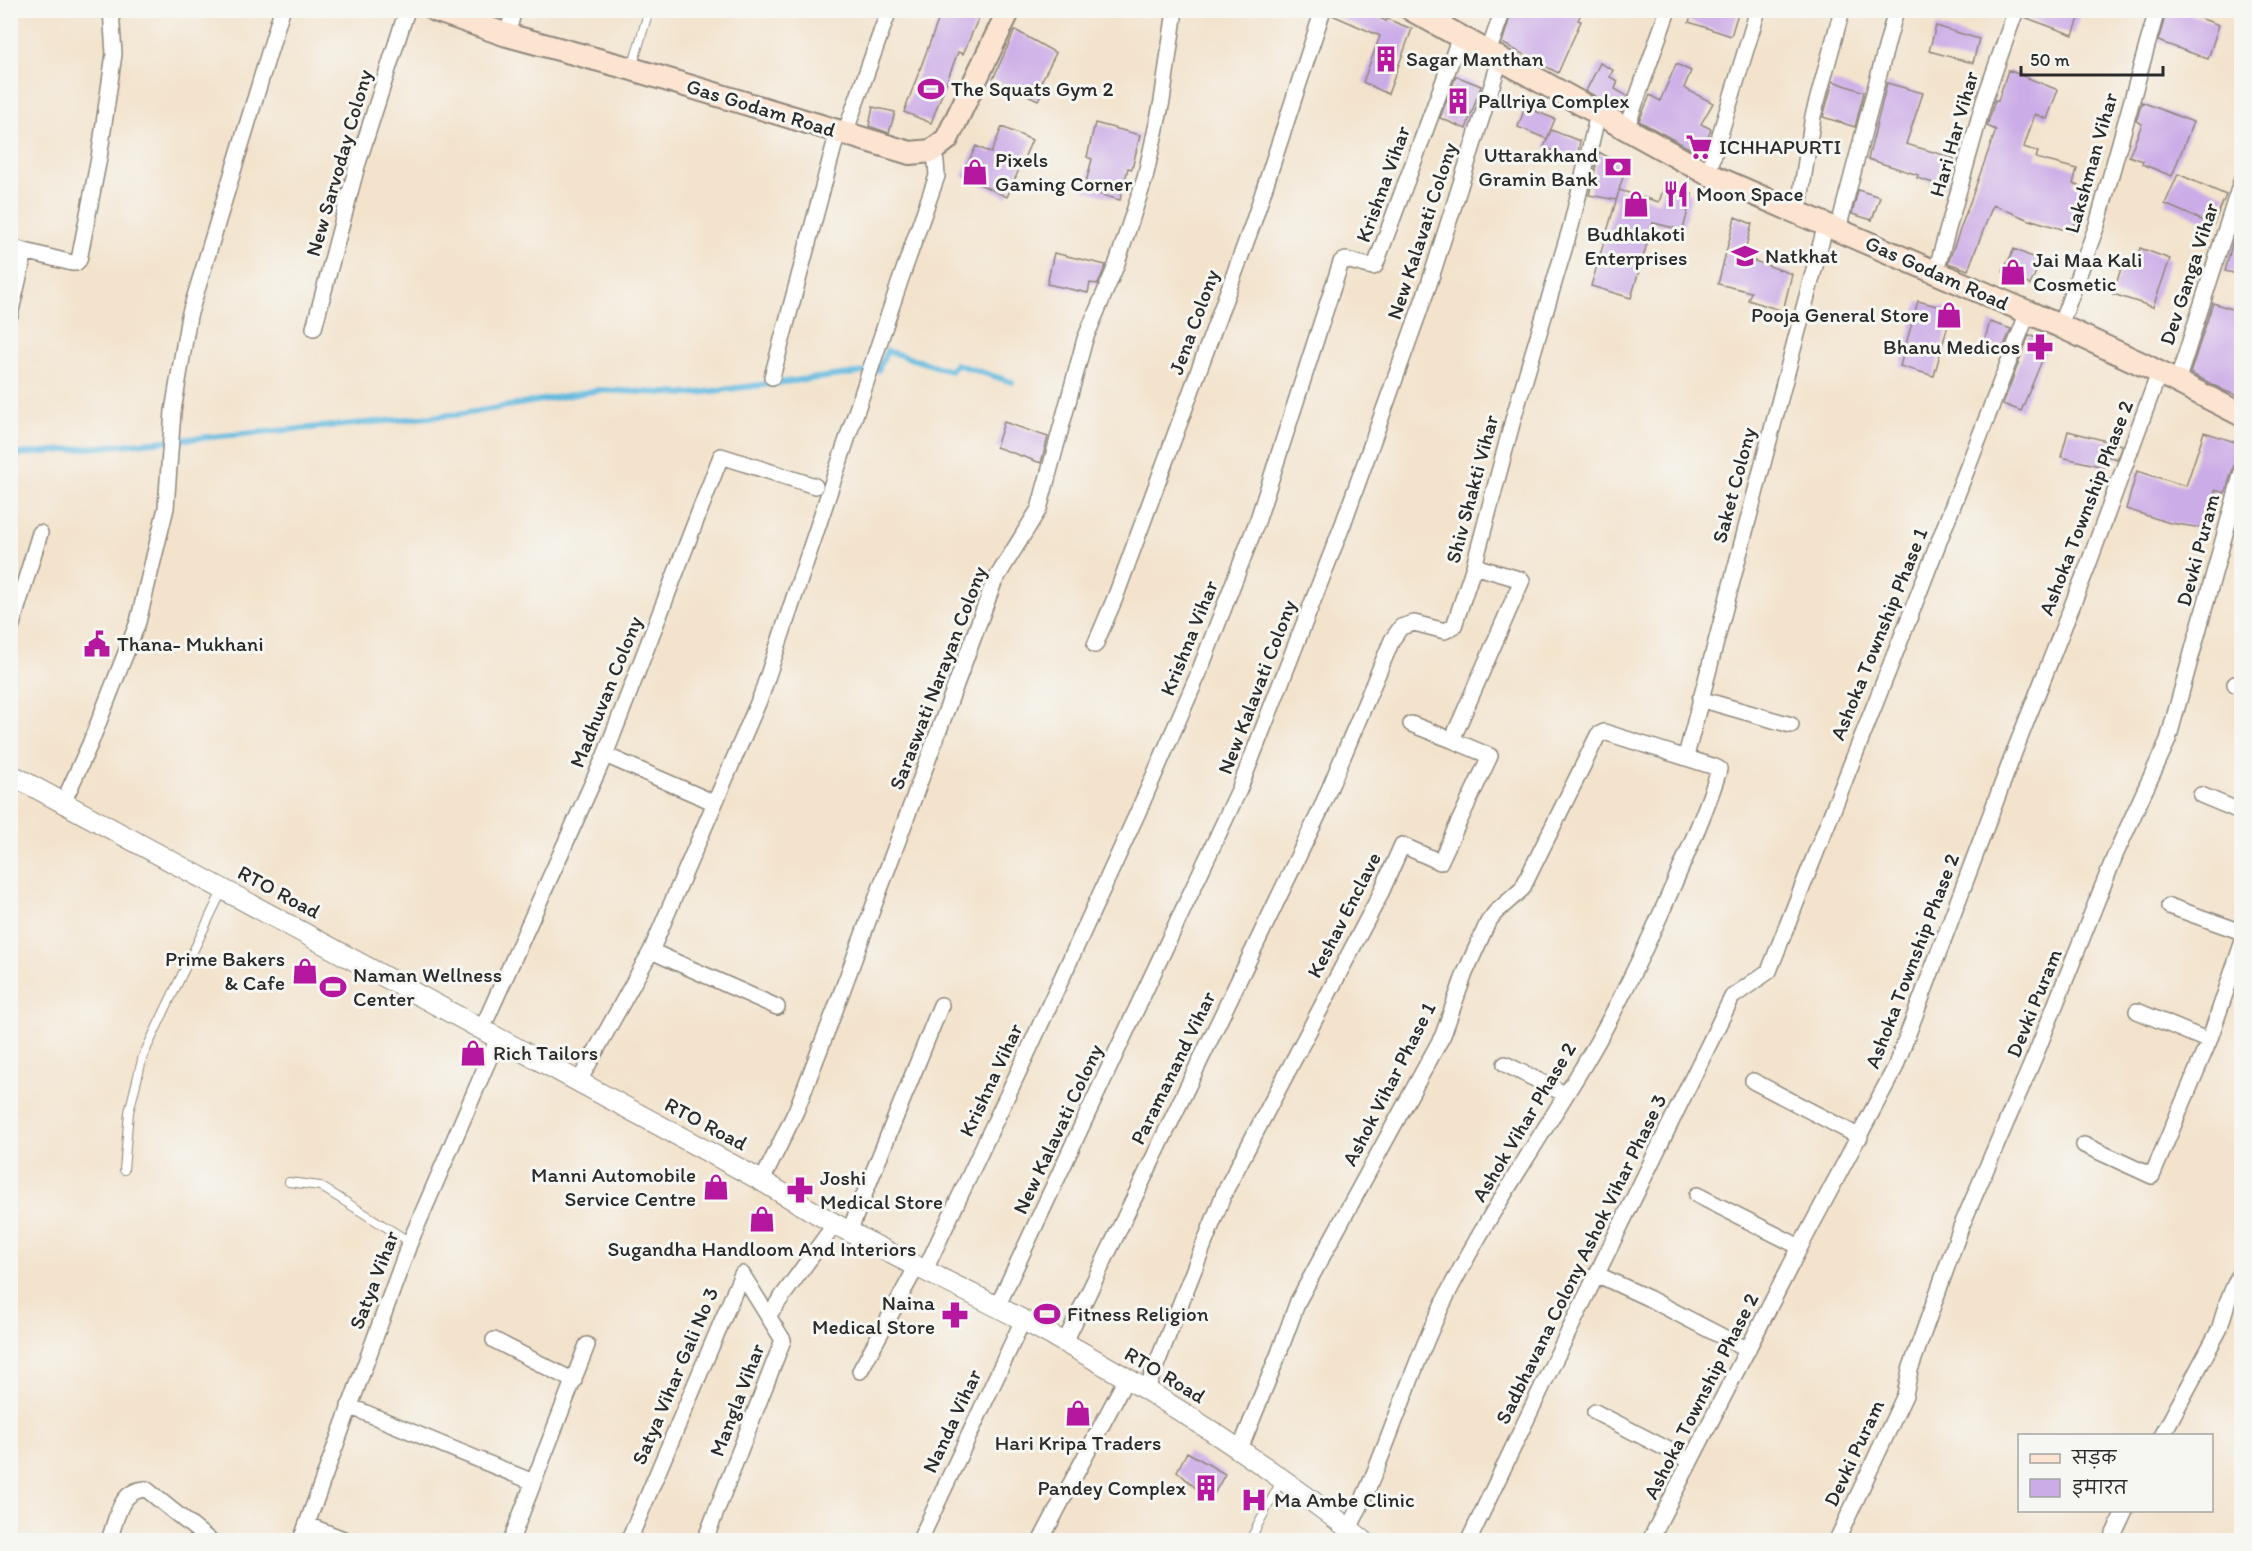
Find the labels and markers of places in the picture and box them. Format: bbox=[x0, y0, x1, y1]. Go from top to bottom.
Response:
building icon: Sagar Manthan bbox=[1371, 44, 1401, 74]
place label: Sagar Manthan bbox=[1406, 46, 1544, 71]
sports icon: The Squats Gym 2 bbox=[916, 74, 946, 104]
place label: The Squats Gym 2 bbox=[951, 76, 1113, 101]
building icon: Pallriya Complex bbox=[1443, 86, 1473, 116]
place label: Pallriya Complex bbox=[1478, 88, 1630, 113]
supermarket icon: ICHHAPURTI bbox=[1684, 132, 1714, 162]
place label: ICHHAPURTI bbox=[1719, 134, 1841, 159]
place label: Uttarakhand Gramin Bank bbox=[1478, 142, 1598, 191]
place label: Pixels Gaming Corner bbox=[995, 147, 1133, 196]
bank icon: Uttarakhand Gramin Bank bbox=[1603, 152, 1633, 182]
shop icon: Pixels Gaming Corner bbox=[960, 157, 990, 187]
restaurant icon: Moon Space bbox=[1661, 179, 1691, 209]
place label: Moon Space bbox=[1696, 181, 1803, 206]
shop icon: Budhlakoti Enterprises bbox=[1621, 189, 1651, 219]
place label: Budhlakoti Enterprises bbox=[1585, 221, 1687, 270]
school or university icon: Natkhat bbox=[1730, 241, 1760, 271]
place label: Natkhat bbox=[1765, 243, 1838, 268]
place label: Jai Maa Kali Cosmetic bbox=[2033, 247, 2142, 296]
shop icon: Jai Maa Kali Cosmetic bbox=[1998, 257, 2028, 287]
shop icon: Pooja General Store bbox=[1934, 300, 1964, 330]
place label: Pooja General Store bbox=[1751, 302, 1929, 327]
pharmacy icon: Bhanu Medicos bbox=[2025, 332, 2055, 362]
place label: Bhanu Medicos bbox=[1883, 334, 2020, 359]
public building icon: Thana- Mukhani bbox=[82, 629, 112, 659]
place label: Thana- Mukhani bbox=[117, 631, 264, 656]
place label: Prime Bakers & Cafe bbox=[165, 946, 285, 995]
shop icon: Prime Bakers & Cafe bbox=[290, 956, 320, 986]
place label: Naman Wellness Center bbox=[353, 962, 502, 1011]
sports icon: Naman Wellness Center bbox=[318, 972, 348, 1002]
shop icon: Rich Tailors bbox=[458, 1038, 488, 1068]
place label: Rich Tailors bbox=[493, 1040, 598, 1065]
place label: Manni Automobile Service Centre bbox=[531, 1162, 696, 1211]
place label: Joshi Medical Store bbox=[820, 1165, 943, 1214]
shop icon: Manni Automobile Service Centre bbox=[701, 1172, 731, 1202]
pharmacy icon: Joshi Medical Store bbox=[785, 1175, 815, 1205]
shop icon: Sugandha Handloom And Interiors bbox=[747, 1204, 777, 1234]
place label: Sugandha Handloom And Interiors bbox=[607, 1236, 917, 1261]
place label: Naina Medical Store bbox=[812, 1290, 935, 1339]
sports icon: Fitness Religion bbox=[1032, 1299, 1062, 1329]
pharmacy icon: Naina Medical Store bbox=[940, 1300, 970, 1330]
place label: Fitness Religion bbox=[1067, 1301, 1209, 1326]
shop icon: Hari Kripa Traders bbox=[1063, 1398, 1093, 1428]
place label: Hari Kripa Traders bbox=[995, 1430, 1161, 1455]
building icon: Pandey Complex bbox=[1191, 1473, 1221, 1503]
place label: Pandey Complex bbox=[1037, 1475, 1187, 1500]
hospital icon: Ma Ambe Clinic bbox=[1239, 1485, 1269, 1515]
place label: Ma Ambe Clinic bbox=[1274, 1487, 1414, 1512]

